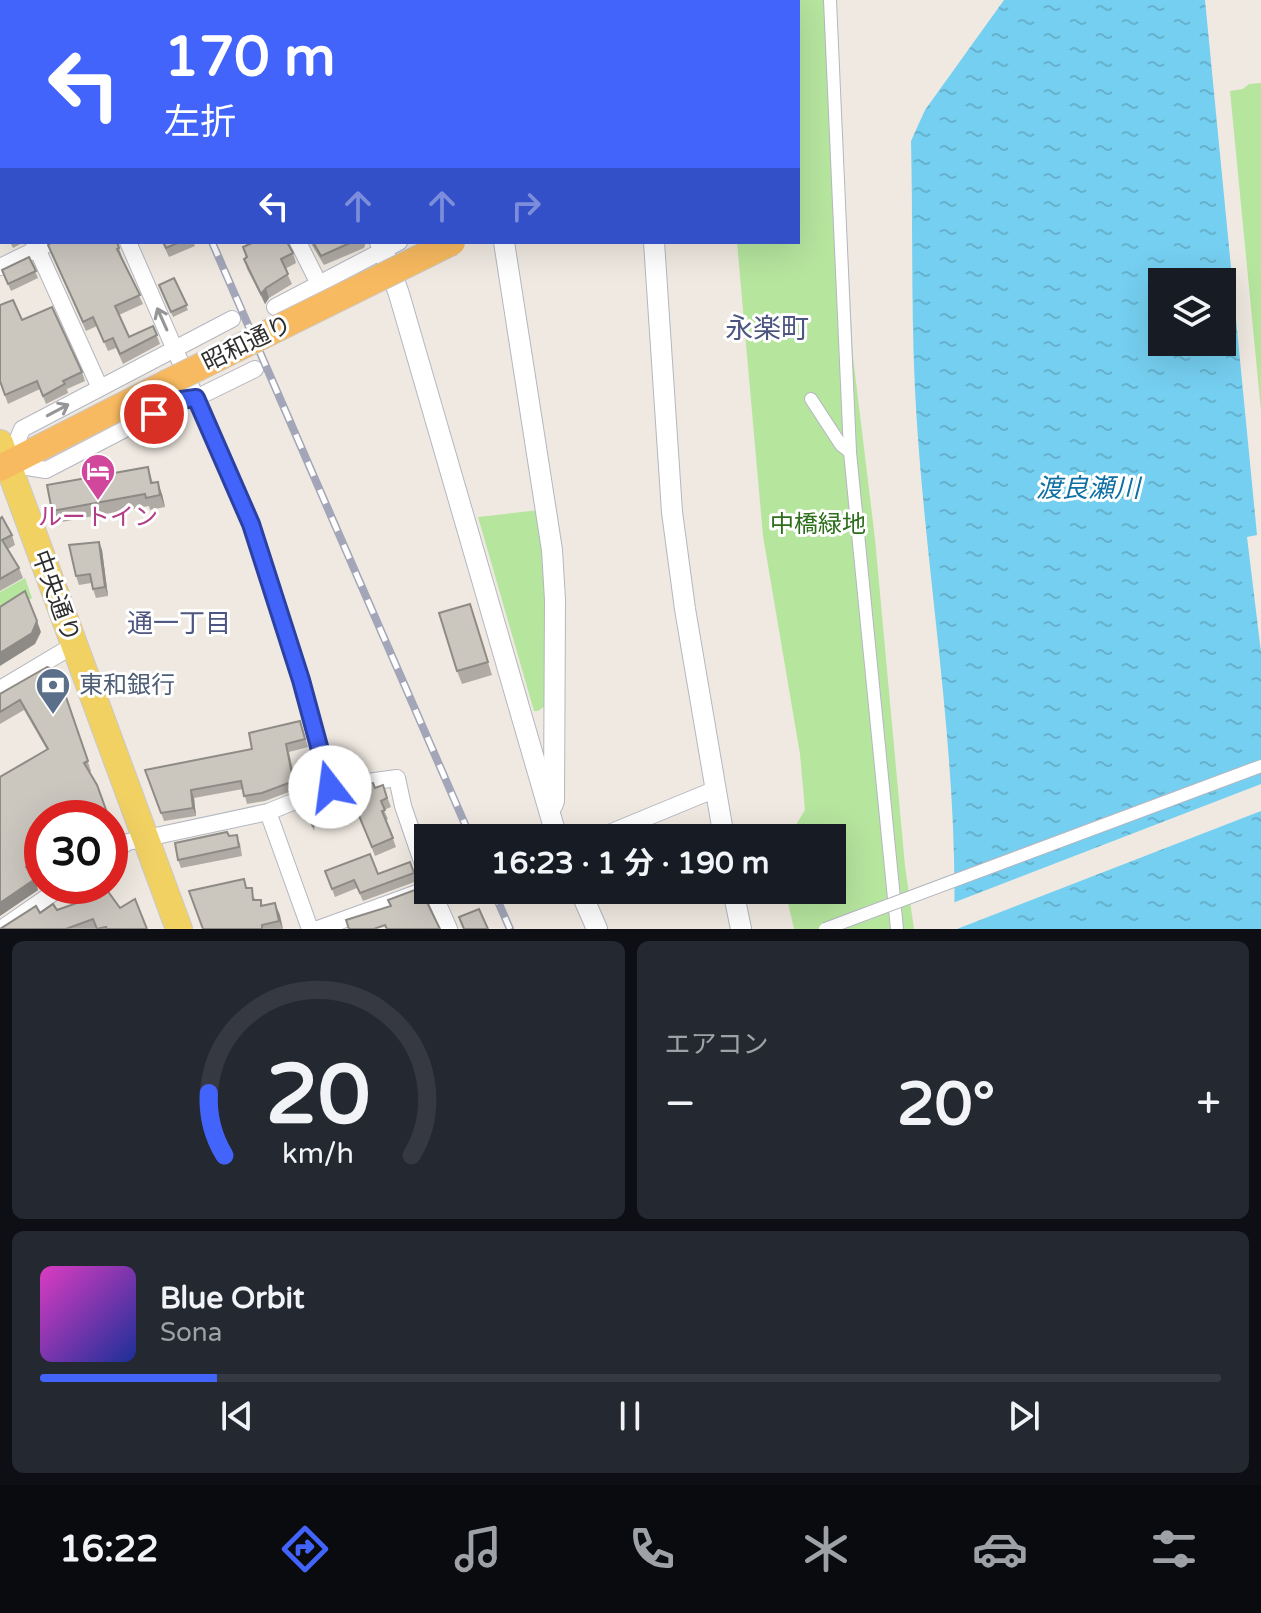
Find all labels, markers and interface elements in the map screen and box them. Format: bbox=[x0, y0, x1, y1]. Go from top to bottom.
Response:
text: 170 m bbox=[164, 24, 335, 91]
icon: left bbox=[32, 32, 136, 136]
text: 左折 bbox=[164, 101, 236, 144]
icon: left bbox=[252, 184, 296, 228]
icon: ahead bbox=[336, 184, 380, 228]
icon: ahead bbox=[420, 184, 464, 228]
icon: right bbox=[504, 184, 548, 228]
map controls bbox=[1148, 268, 1236, 356]
button: layers bbox=[1148, 268, 1236, 356]
one-way arrow bbox=[153, 307, 168, 332]
street label: 昭和通り bbox=[198, 309, 297, 378]
district label: 永楽町 bbox=[725, 312, 809, 346]
pin bbox=[120, 380, 188, 448]
icon: arrive bbox=[132, 392, 176, 436]
one-way arrow bbox=[46, 401, 70, 417]
hotel icon: ルートイン bbox=[79, 452, 117, 502]
water label: 渡良瀬川 bbox=[1036, 473, 1143, 504]
place label: ルートイン bbox=[38, 503, 158, 532]
park label: 中橋緑地 bbox=[770, 510, 866, 539]
street label: 中央通り bbox=[25, 546, 86, 646]
district label: 通一丁目 bbox=[127, 608, 231, 639]
bank icon: 東和銀行 bbox=[34, 666, 72, 716]
place label: 東和銀行 bbox=[79, 671, 175, 700]
position arrow bbox=[288, 745, 372, 829]
speed limit sign: 30 bbox=[24, 800, 128, 904]
text: 16:23 · 1 分 · 190 m bbox=[491, 845, 769, 882]
text: エアコン bbox=[665, 1029, 769, 1060]
text: 20 bbox=[266, 1046, 370, 1146]
text: 20° bbox=[897, 1069, 995, 1141]
text: − bbox=[665, 1078, 696, 1131]
text: + bbox=[1196, 1078, 1221, 1131]
text: km/h bbox=[282, 1137, 354, 1171]
text: Blue Orbit bbox=[160, 1280, 305, 1317]
text: Sona bbox=[160, 1317, 222, 1348]
icon: previous bbox=[215, 1394, 259, 1438]
icon: pause bbox=[608, 1394, 652, 1438]
icon: next bbox=[1002, 1394, 1046, 1438]
icon: directions bbox=[277, 1521, 333, 1577]
icon: music bbox=[450, 1521, 506, 1577]
icon: phone bbox=[624, 1521, 680, 1577]
icon: climate bbox=[798, 1521, 854, 1577]
icon: car bbox=[972, 1521, 1028, 1577]
icon: filters bbox=[1146, 1521, 1202, 1577]
text: 16:22 bbox=[59, 1528, 159, 1571]

